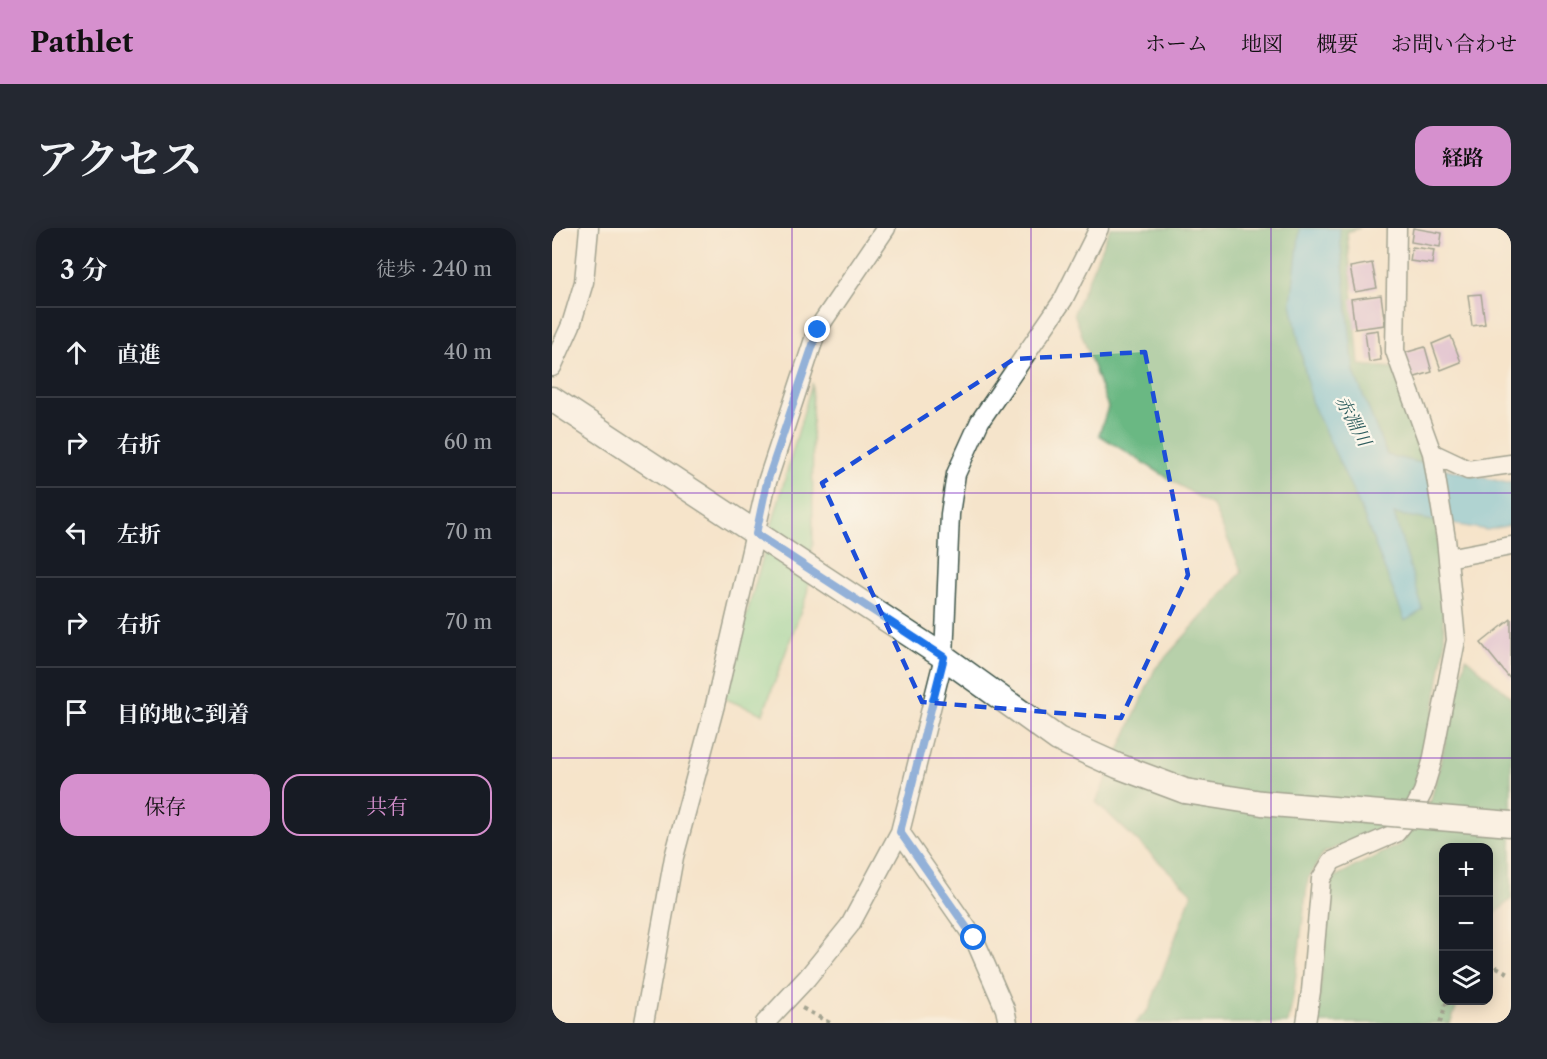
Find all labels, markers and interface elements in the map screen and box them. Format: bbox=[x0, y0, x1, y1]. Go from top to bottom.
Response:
text: Pathlet bbox=[30, 25, 133, 59]
text: ホーム bbox=[1145, 31, 1208, 56]
text: 地図 bbox=[1241, 31, 1283, 56]
text: 概要 bbox=[1316, 31, 1358, 56]
text: お問い合わせ bbox=[1391, 31, 1517, 56]
button: 経路 bbox=[1415, 126, 1511, 186]
text: アクセス bbox=[36, 133, 203, 185]
text: 3 分 bbox=[60, 254, 107, 286]
text: 徒歩 · 240 m bbox=[376, 257, 492, 281]
route end bbox=[804, 316, 830, 342]
icon: ahead bbox=[60, 336, 93, 369]
text: 40 m bbox=[444, 340, 492, 364]
text: 直進 bbox=[117, 341, 161, 368]
water label: 赤淵川 bbox=[1331, 392, 1376, 452]
icon: right bbox=[60, 426, 93, 459]
text: 60 m bbox=[444, 430, 492, 454]
text: 右折 bbox=[117, 431, 161, 458]
icon: left bbox=[60, 516, 93, 549]
text: 70 m bbox=[446, 520, 492, 544]
text: 左折 bbox=[117, 521, 161, 548]
icon: right bbox=[60, 606, 93, 639]
text: 70 m bbox=[446, 610, 492, 634]
text: 右折 bbox=[117, 611, 161, 638]
icon: arrive bbox=[60, 696, 93, 729]
text: 目的地に到着 bbox=[117, 701, 249, 728]
button: 保存 bbox=[60, 774, 270, 836]
button: 共有 bbox=[282, 774, 492, 836]
map controls bbox=[1439, 843, 1493, 1005]
button: + bbox=[1439, 843, 1493, 897]
button: − bbox=[1439, 897, 1493, 951]
route start bbox=[960, 924, 986, 950]
button: layers bbox=[1439, 951, 1493, 1005]

